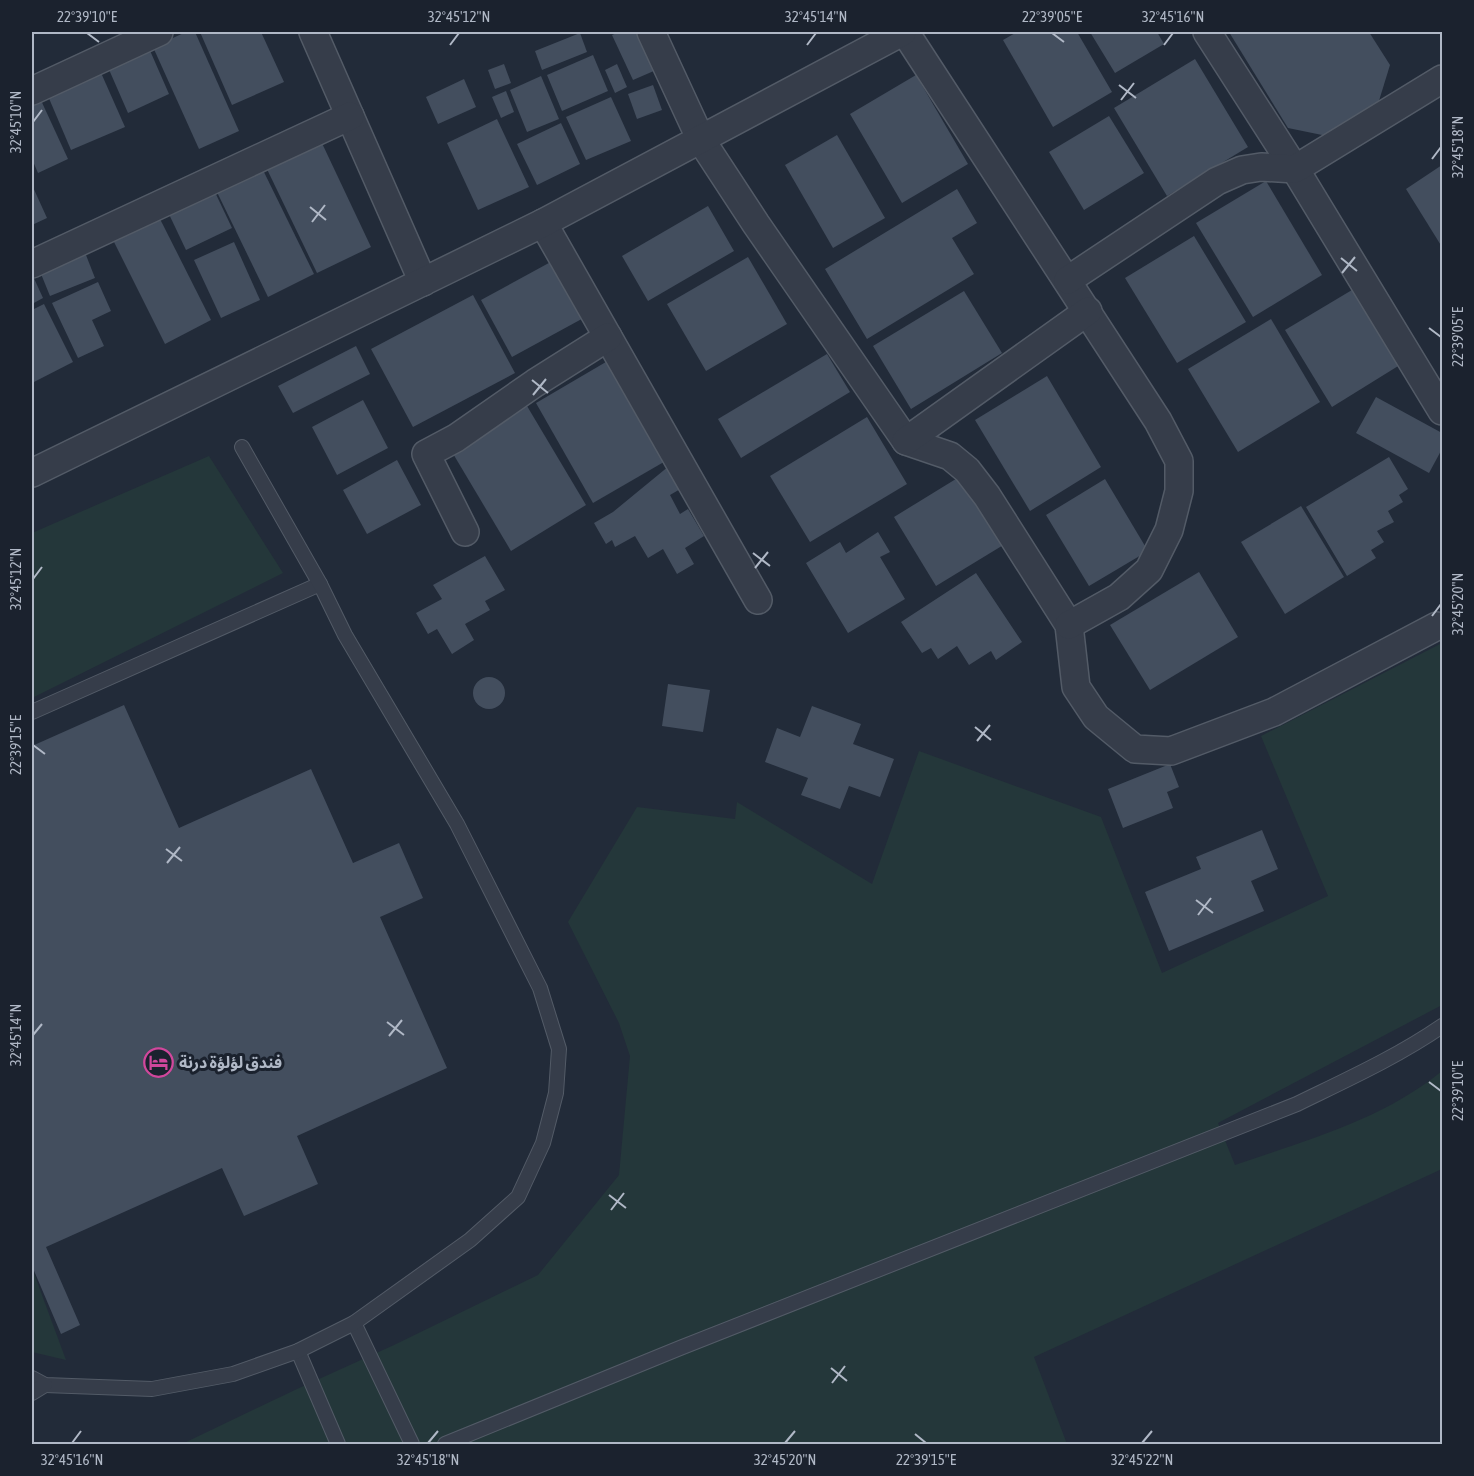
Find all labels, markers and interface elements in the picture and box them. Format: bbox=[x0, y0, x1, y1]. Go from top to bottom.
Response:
text: 22°39'10"E bbox=[57, 8, 118, 25]
text: 32°45'12"N bbox=[428, 8, 490, 25]
text: 32°45'14"N bbox=[785, 8, 847, 25]
text: 22°39'05"E bbox=[1022, 8, 1083, 25]
text: 32°45'16"N bbox=[1142, 8, 1204, 25]
text: 32°45'10"N bbox=[7, 91, 24, 153]
text: 32°45'18"N bbox=[1449, 116, 1466, 178]
text: 22°39'05"E bbox=[1449, 306, 1466, 367]
text: 32°45'12"N bbox=[7, 548, 24, 610]
text: 32°45'20"N bbox=[1449, 573, 1466, 635]
text: 22°39'15"E bbox=[7, 714, 24, 775]
text: 32°45'14"N bbox=[7, 1004, 24, 1066]
hotel icon: فندق لؤلؤة درنة bbox=[142, 1046, 174, 1078]
place label: فندق لؤلؤة درنة bbox=[179, 1053, 282, 1072]
text: 22°39'10"E bbox=[1449, 1060, 1466, 1121]
text: 32°45'16"N bbox=[41, 1451, 103, 1468]
text: 32°45'18"N bbox=[397, 1451, 459, 1468]
text: 32°45'20"N bbox=[754, 1451, 816, 1468]
text: 22°39'15"E bbox=[896, 1451, 957, 1468]
text: 32°45'22"N bbox=[1111, 1451, 1173, 1468]

